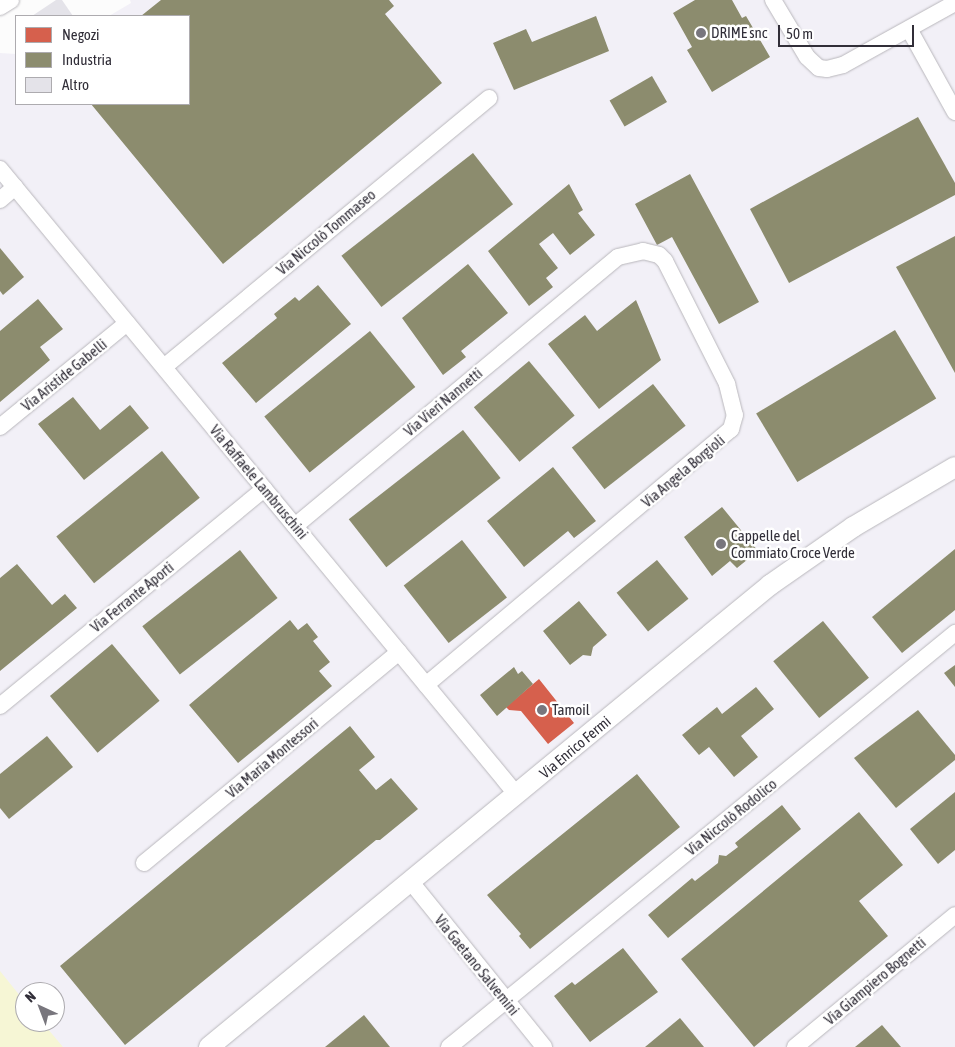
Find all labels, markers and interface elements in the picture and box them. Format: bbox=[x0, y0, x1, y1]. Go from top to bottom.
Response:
legend bbox=[15, 15, 190, 105]
scale bar bbox=[780, 15, 916, 47]
place label: DRIME snc bbox=[711, 24, 767, 42]
text: 50 m bbox=[786, 25, 813, 42]
text: Negozi bbox=[62, 26, 100, 43]
marker: DRIME snc bbox=[695, 27, 707, 39]
text: Industria bbox=[62, 51, 112, 68]
text: Altro bbox=[62, 76, 89, 93]
street label: Via Niccolò Tommaseo bbox=[273, 185, 379, 279]
street label: Via Aristide Gabelli bbox=[18, 335, 110, 415]
street label: Via Vieri Nannetti bbox=[400, 364, 486, 440]
street label: Via Raffaele Lambruschini bbox=[206, 421, 312, 543]
street label: Via Angela Borgioli bbox=[638, 431, 728, 511]
place label: Cappelle del Commiato Croce Verde bbox=[731, 526, 855, 561]
marker: Cappelle del Commiato Croce Verde bbox=[715, 538, 727, 550]
street label: Via Ferrante Aporti bbox=[87, 558, 177, 636]
place label: Tamoil bbox=[552, 701, 590, 719]
marker: Tamoil bbox=[536, 704, 548, 716]
street label: Via Enrico Fermi bbox=[536, 712, 614, 782]
street label: Via Maria Montessori bbox=[222, 714, 322, 802]
street label: Via Niccolò Rodolico bbox=[682, 775, 780, 859]
street label: Via Gaetano Salvemini bbox=[431, 911, 523, 1019]
street label: Via Giampiero Bognetti bbox=[821, 933, 929, 1029]
north arrow bbox=[15, 982, 65, 1032]
text: N bbox=[22, 988, 39, 1005]

